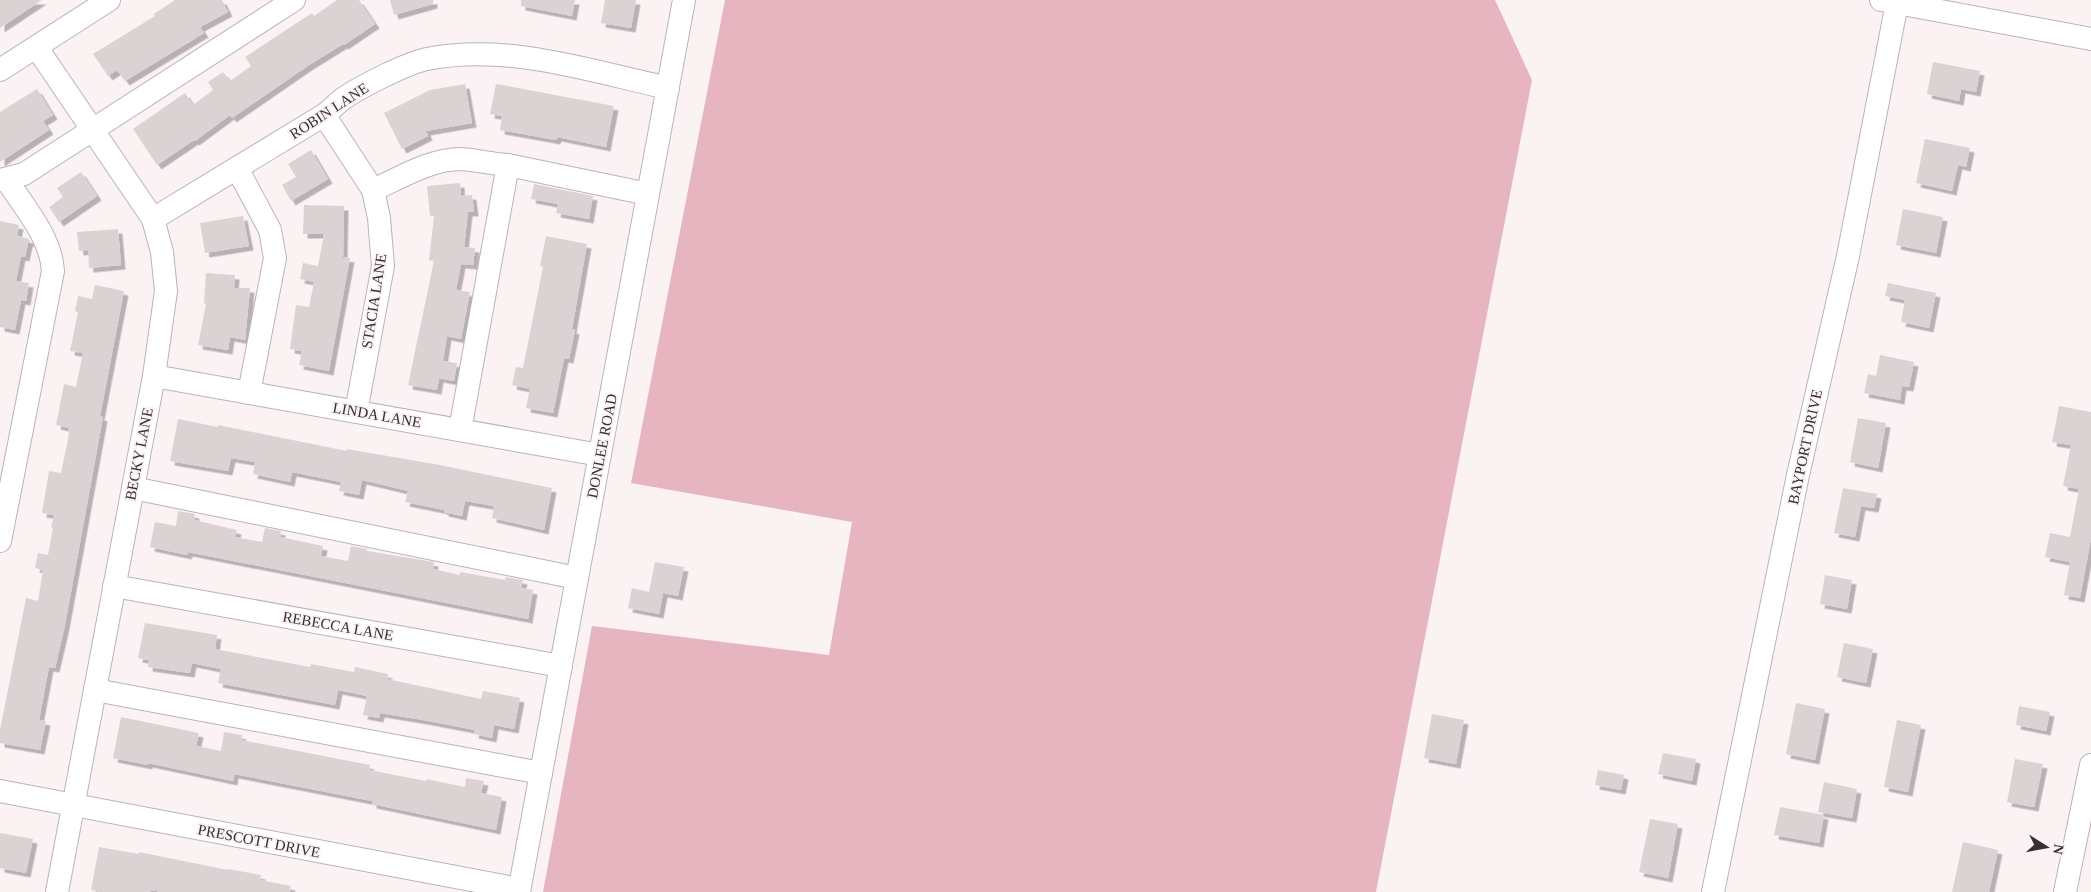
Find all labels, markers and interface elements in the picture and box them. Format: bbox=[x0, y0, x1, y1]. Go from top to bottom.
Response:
street label: ROBIN LANE bbox=[287, 80, 371, 142]
street label: STACIA LANE bbox=[359, 252, 389, 350]
street label: BAYPORT DRIVE bbox=[1785, 388, 1825, 506]
street label: DONLEE ROAD bbox=[584, 392, 620, 500]
street label: LINDA LANE bbox=[332, 399, 422, 431]
street label: BECKY LANE bbox=[122, 406, 156, 502]
street label: REBECCA LANE bbox=[281, 608, 395, 644]
street label: PRESCOTT DRIVE bbox=[196, 821, 322, 861]
north arrow bbox=[2021, 822, 2071, 872]
text: N bbox=[2050, 843, 2067, 856]

